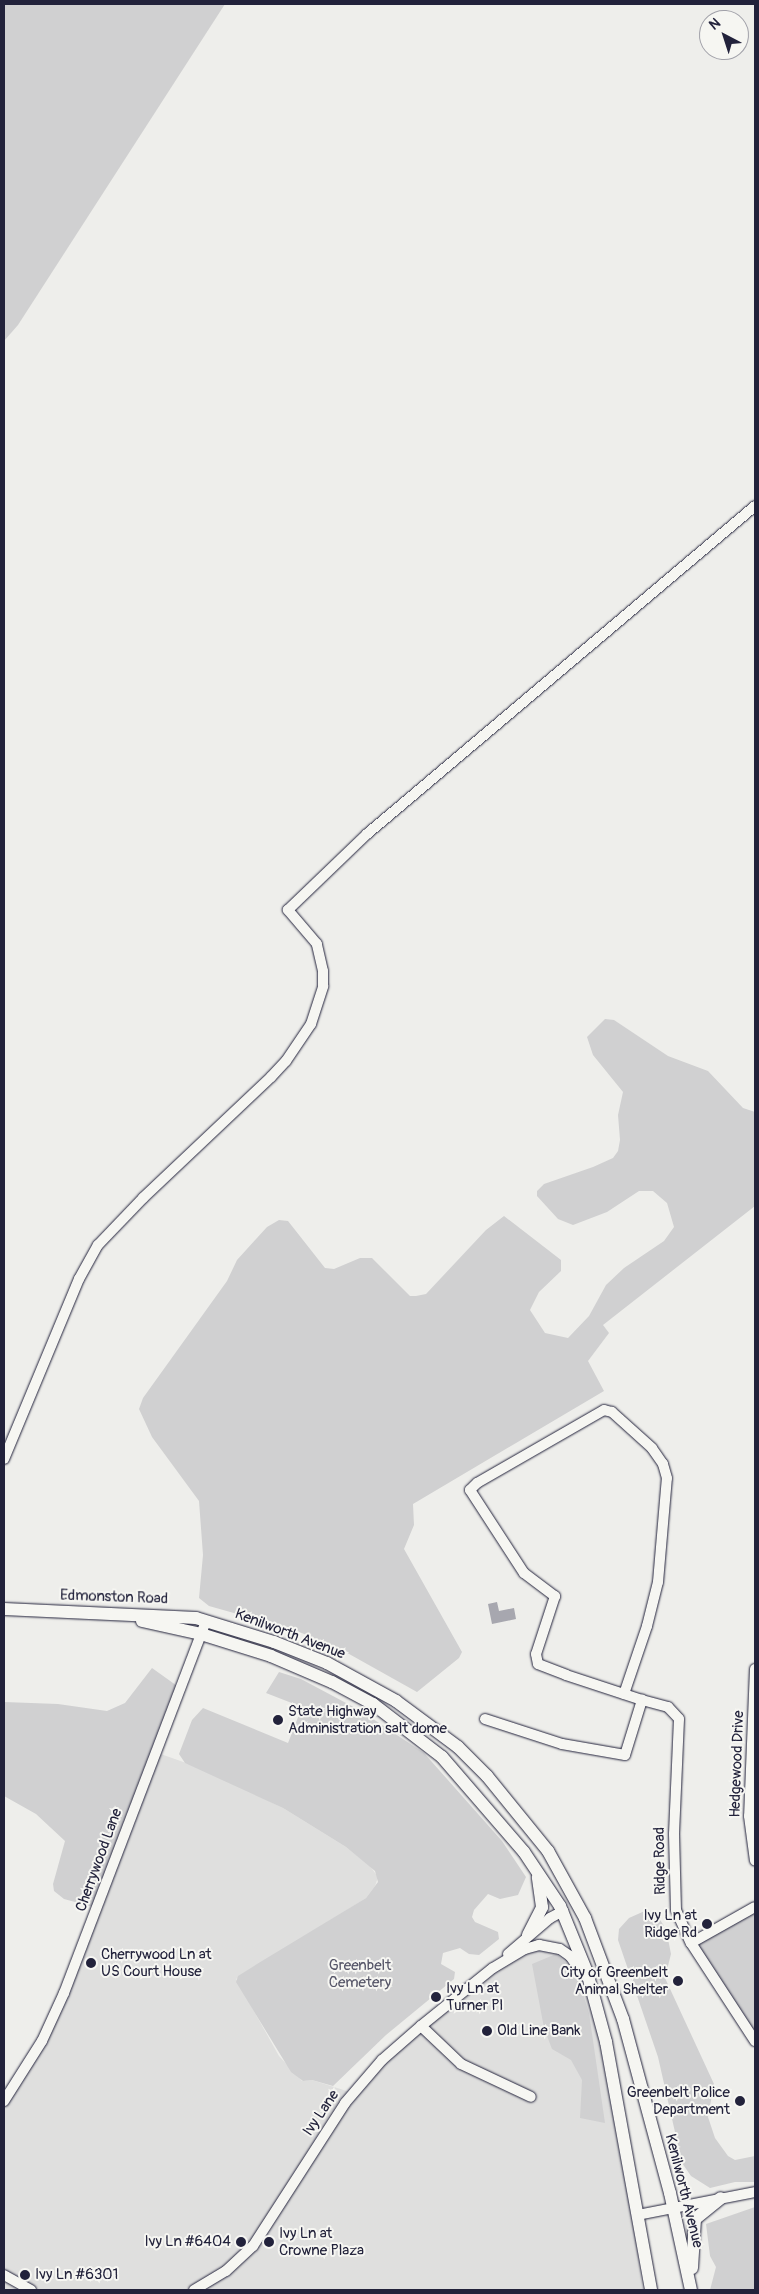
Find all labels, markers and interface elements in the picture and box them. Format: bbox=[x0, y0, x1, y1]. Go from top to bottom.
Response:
north arrow bbox=[699, 10, 749, 60]
text: N bbox=[706, 14, 724, 33]
street label: Edmonston Road bbox=[60, 1586, 168, 1608]
street label: Kenilworth Avenue bbox=[232, 1605, 348, 1663]
place label: State Highway Administration salt dome bbox=[288, 1702, 447, 1737]
street label: Hedgewood Drive bbox=[726, 1710, 748, 1818]
marker: State Highway Administration salt dome bbox=[272, 1714, 284, 1726]
street label: Cherrywood Lane bbox=[72, 1806, 126, 1914]
street label: Ridge Road bbox=[650, 1827, 670, 1895]
place label: Ivy Ln at Ridge Rd bbox=[644, 1906, 697, 1941]
marker: Ivy Ln at Ridge Rd bbox=[701, 1918, 713, 1930]
place label: Cherrywood Ln at US Court House bbox=[101, 1945, 211, 1980]
park label: Greenbelt Cemetery bbox=[329, 1956, 391, 1991]
marker: Cherrywood Ln at US Court House bbox=[85, 1957, 97, 1969]
place label: City of Greenbelt Animal Shelter bbox=[561, 1963, 668, 1998]
marker: City of Greenbelt Animal Shelter bbox=[672, 1975, 684, 1987]
place label: Ivy Ln at Turner Pl bbox=[446, 1979, 503, 2014]
marker: Ivy Ln at Turner Pl bbox=[430, 1991, 442, 2003]
place label: Old Line Bank bbox=[497, 2022, 581, 2040]
marker: Old Line Bank bbox=[481, 2025, 493, 2037]
place label: Greenbelt Police Department bbox=[627, 2083, 730, 2118]
street label: Ivy Lane bbox=[299, 2087, 343, 2139]
marker: Greenbelt Police Department bbox=[734, 2095, 746, 2107]
street label: Kenilworth Avenue bbox=[661, 2132, 707, 2250]
place label: Ivy Ln at Crowne Plaza bbox=[279, 2224, 364, 2259]
place label: Ivy Ln #6404 bbox=[144, 2233, 231, 2251]
marker: Ivy Ln #6404 bbox=[235, 2236, 247, 2248]
marker: Ivy Ln at Crowne Plaza bbox=[263, 2236, 275, 2248]
place label: Ivy Ln #6301 bbox=[35, 2266, 118, 2284]
marker: Ivy Ln #6301 bbox=[19, 2269, 31, 2281]

